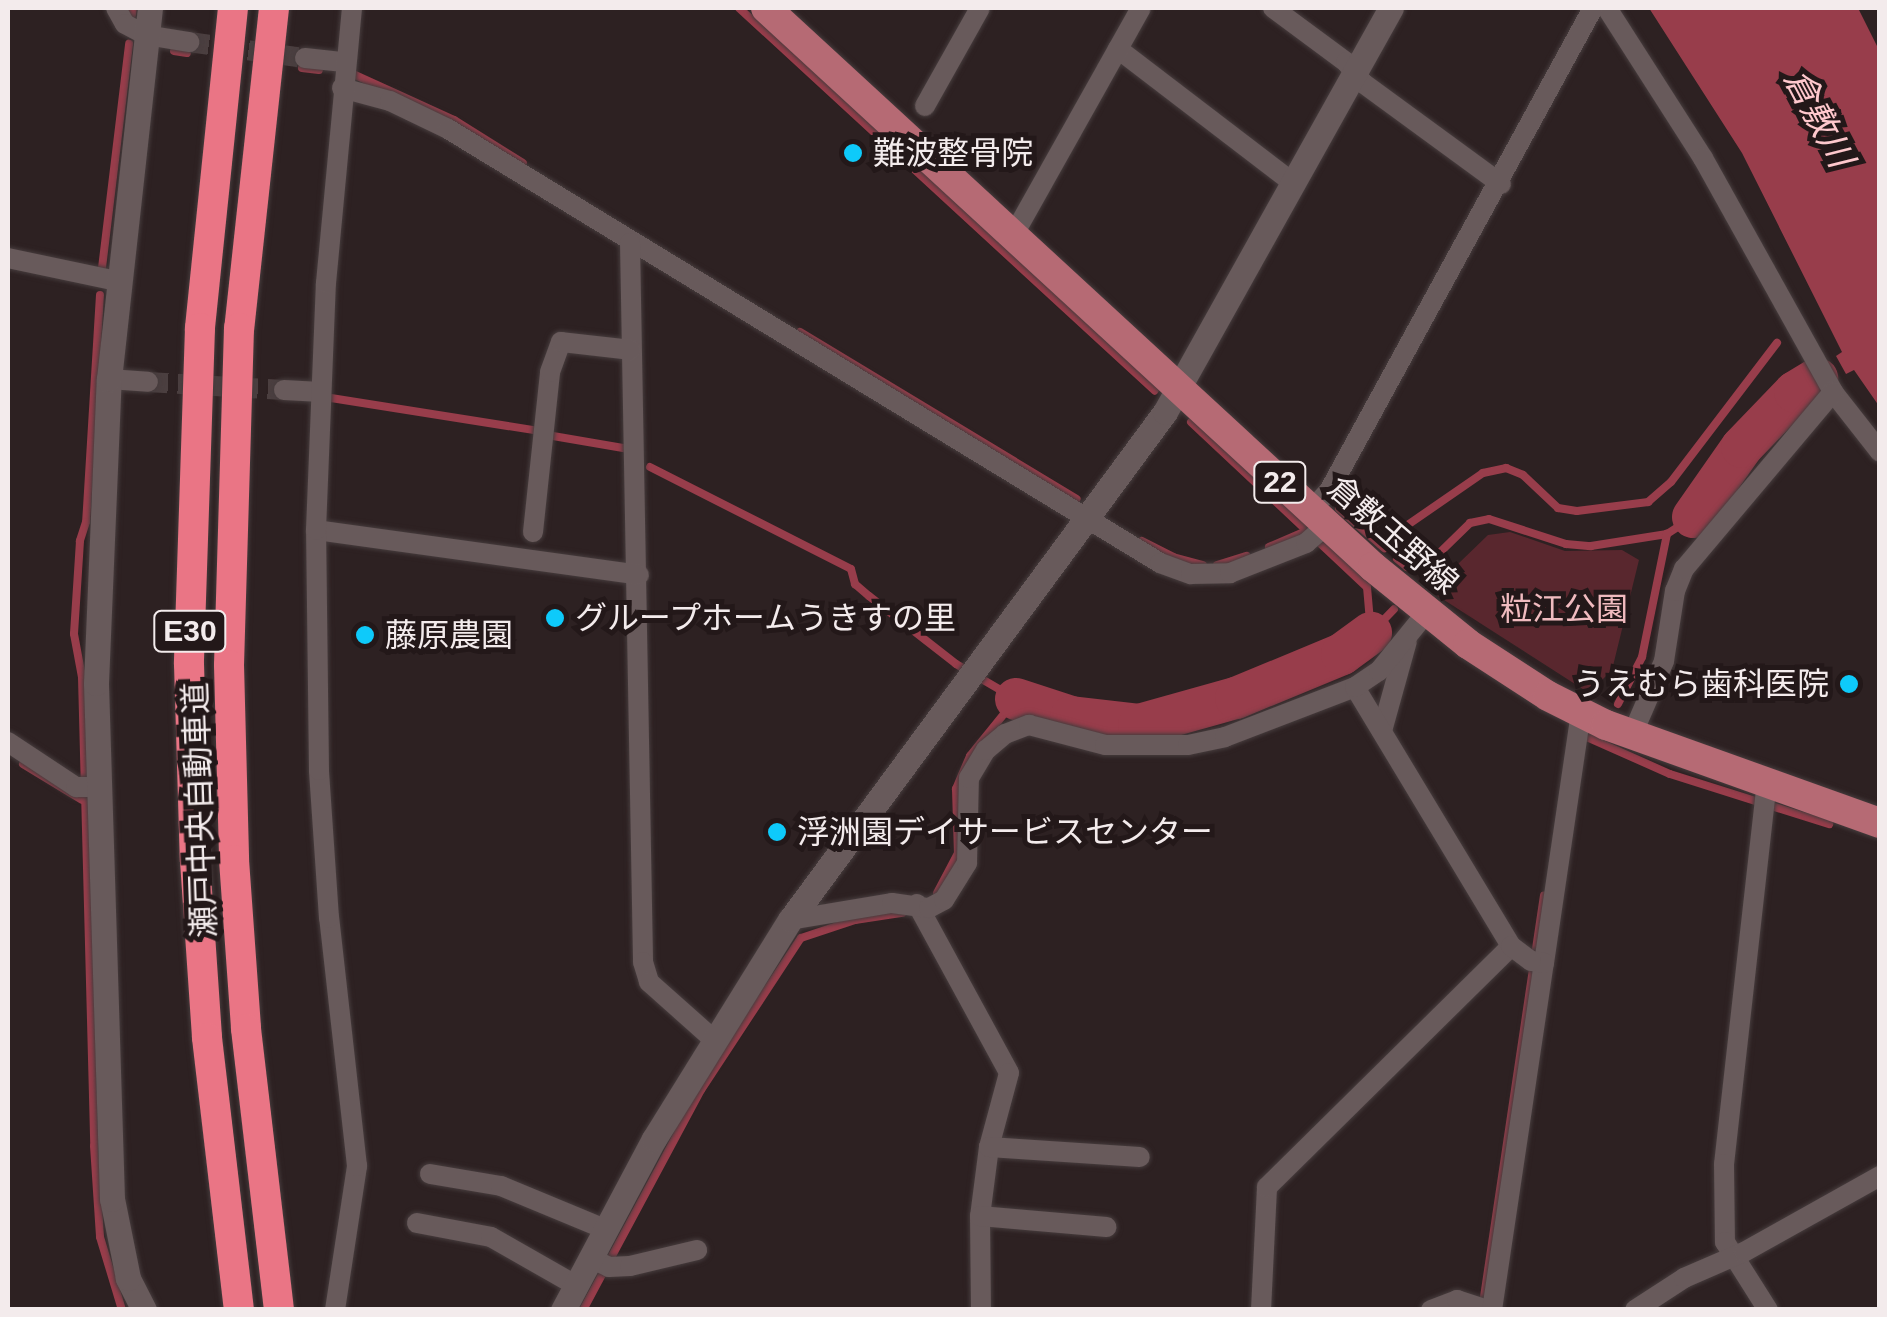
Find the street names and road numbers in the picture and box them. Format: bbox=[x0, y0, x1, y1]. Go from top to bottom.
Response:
road number: 22 bbox=[1252, 457, 1308, 507]
street label: 倉敷玉野線 bbox=[1320, 468, 1466, 602]
road number: E30 bbox=[152, 606, 228, 656]
street label: 瀬戸中央自動車道 bbox=[176, 681, 224, 939]

